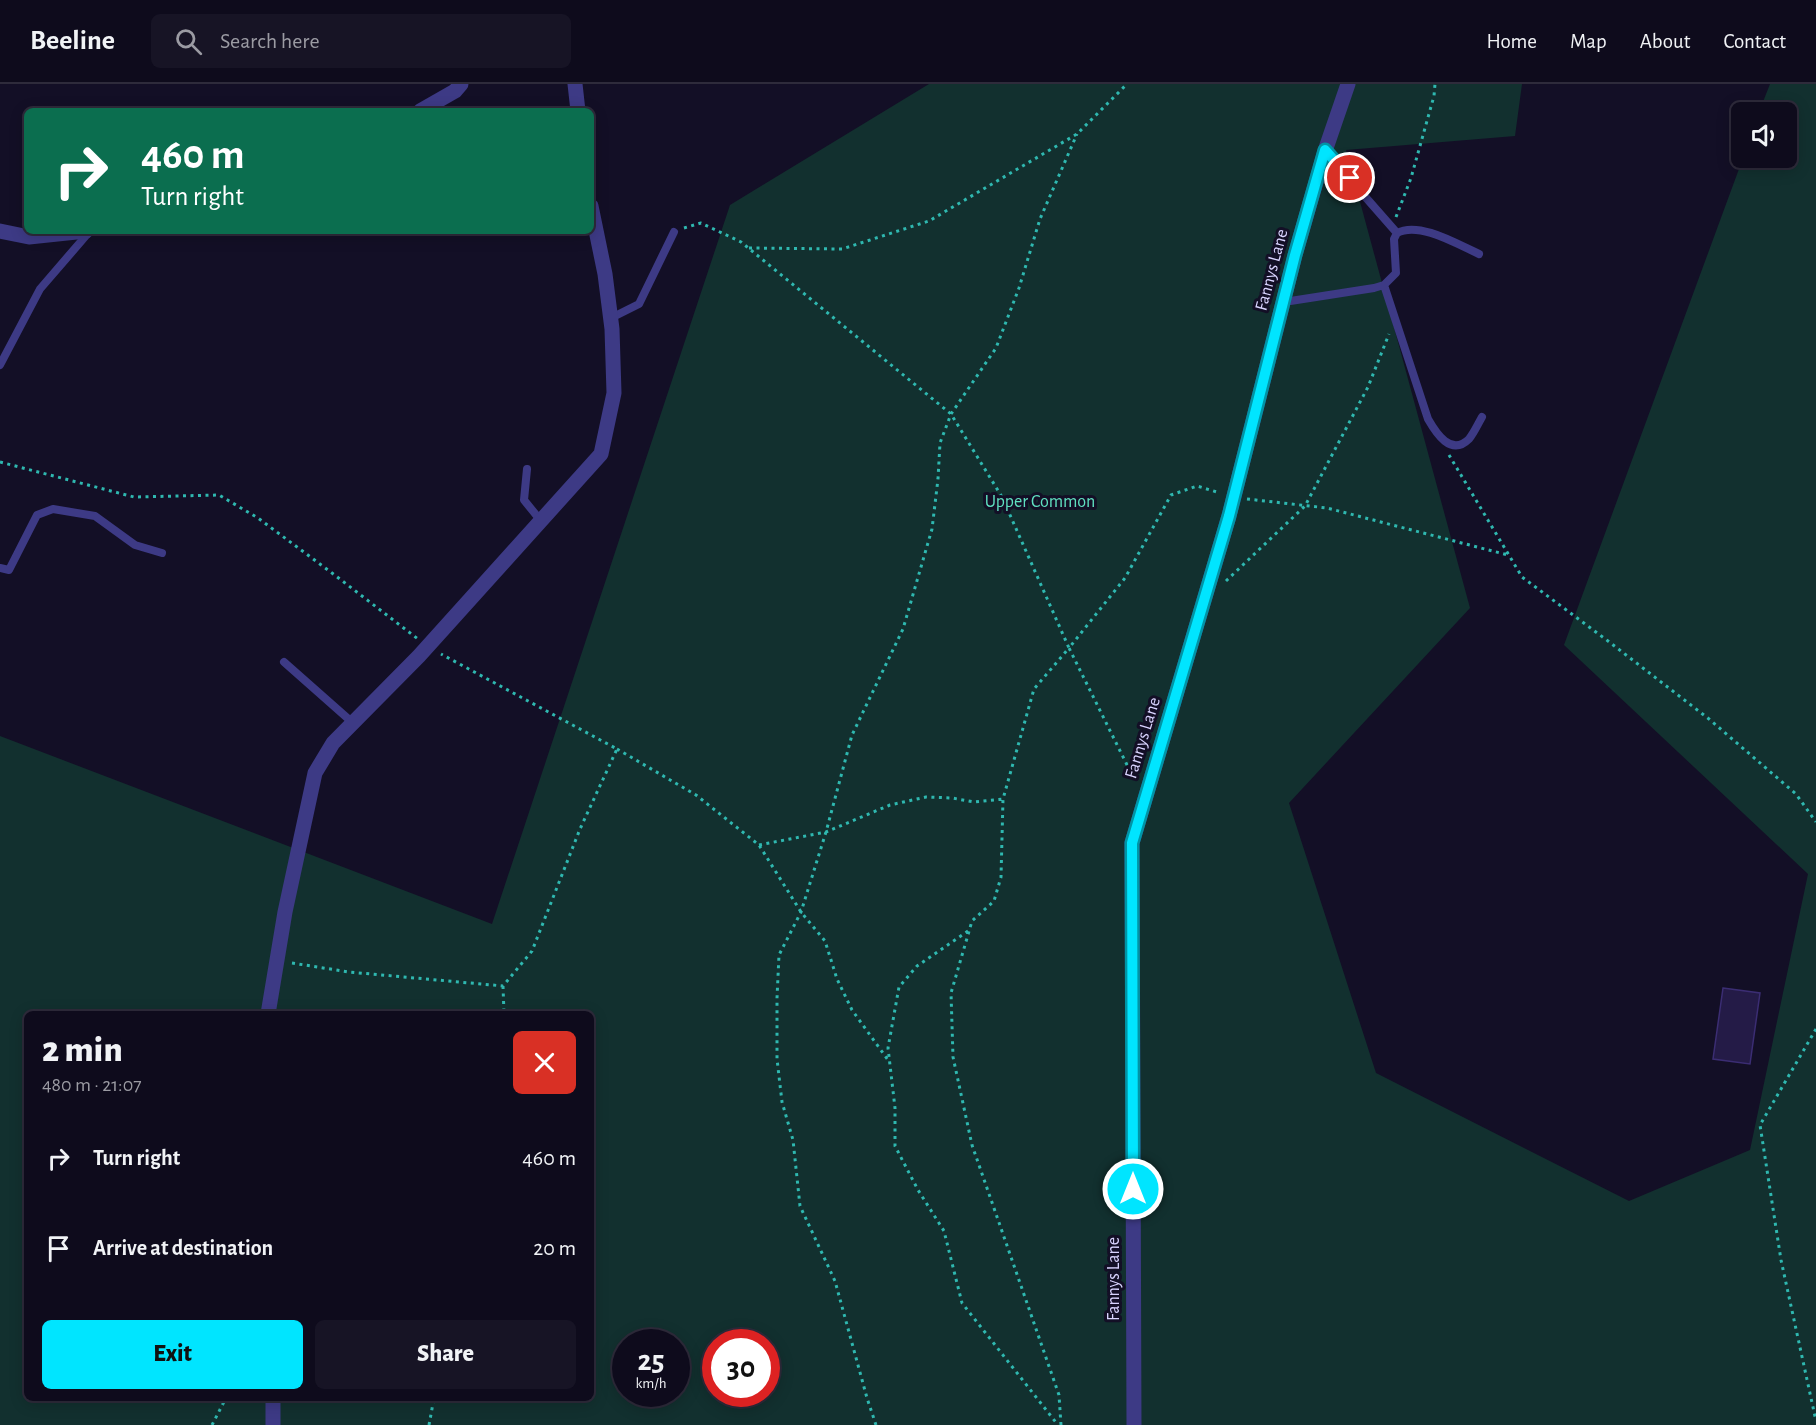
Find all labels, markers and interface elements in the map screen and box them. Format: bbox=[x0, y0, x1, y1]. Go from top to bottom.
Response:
search box bbox=[151, 14, 571, 68]
icon: search bbox=[172, 25, 205, 58]
text: Beeline bbox=[30, 27, 115, 55]
text: Search here bbox=[220, 30, 320, 52]
text: Home bbox=[1486, 31, 1537, 52]
text: Map bbox=[1570, 31, 1607, 52]
text: About bbox=[1640, 31, 1690, 52]
text: Contact bbox=[1723, 31, 1786, 52]
map controls bbox=[1731, 102, 1797, 168]
button: sound bbox=[1731, 102, 1797, 168]
icon: right bbox=[42, 132, 120, 210]
text: 460 m bbox=[141, 134, 245, 176]
pin bbox=[1324, 152, 1375, 203]
icon: arrive bbox=[1333, 161, 1366, 194]
text: Turn right bbox=[141, 183, 244, 210]
street label: Fannys Lane bbox=[1252, 227, 1292, 313]
park label: Upper Common bbox=[985, 493, 1095, 511]
street label: Fannys Lane bbox=[1122, 695, 1164, 781]
button: close bbox=[513, 1031, 576, 1094]
text: 2 min bbox=[42, 1032, 123, 1068]
text: 480 m · 21:07 bbox=[42, 1075, 142, 1095]
icon: right bbox=[42, 1142, 75, 1175]
text: Turn right bbox=[93, 1147, 180, 1169]
text: 460 m bbox=[522, 1147, 576, 1169]
position arrow bbox=[1101, 1157, 1165, 1221]
icon: arrive bbox=[42, 1232, 75, 1265]
text: Arrive at destination bbox=[93, 1237, 273, 1259]
text: 20 m bbox=[533, 1237, 576, 1259]
street label: Fannys Lane bbox=[1105, 1237, 1123, 1321]
button: Exit bbox=[42, 1320, 303, 1389]
button: Share bbox=[315, 1320, 576, 1389]
speed limit sign: 30 bbox=[702, 1329, 780, 1407]
text: 25 bbox=[637, 1346, 665, 1376]
text: km/h bbox=[636, 1376, 666, 1391]

